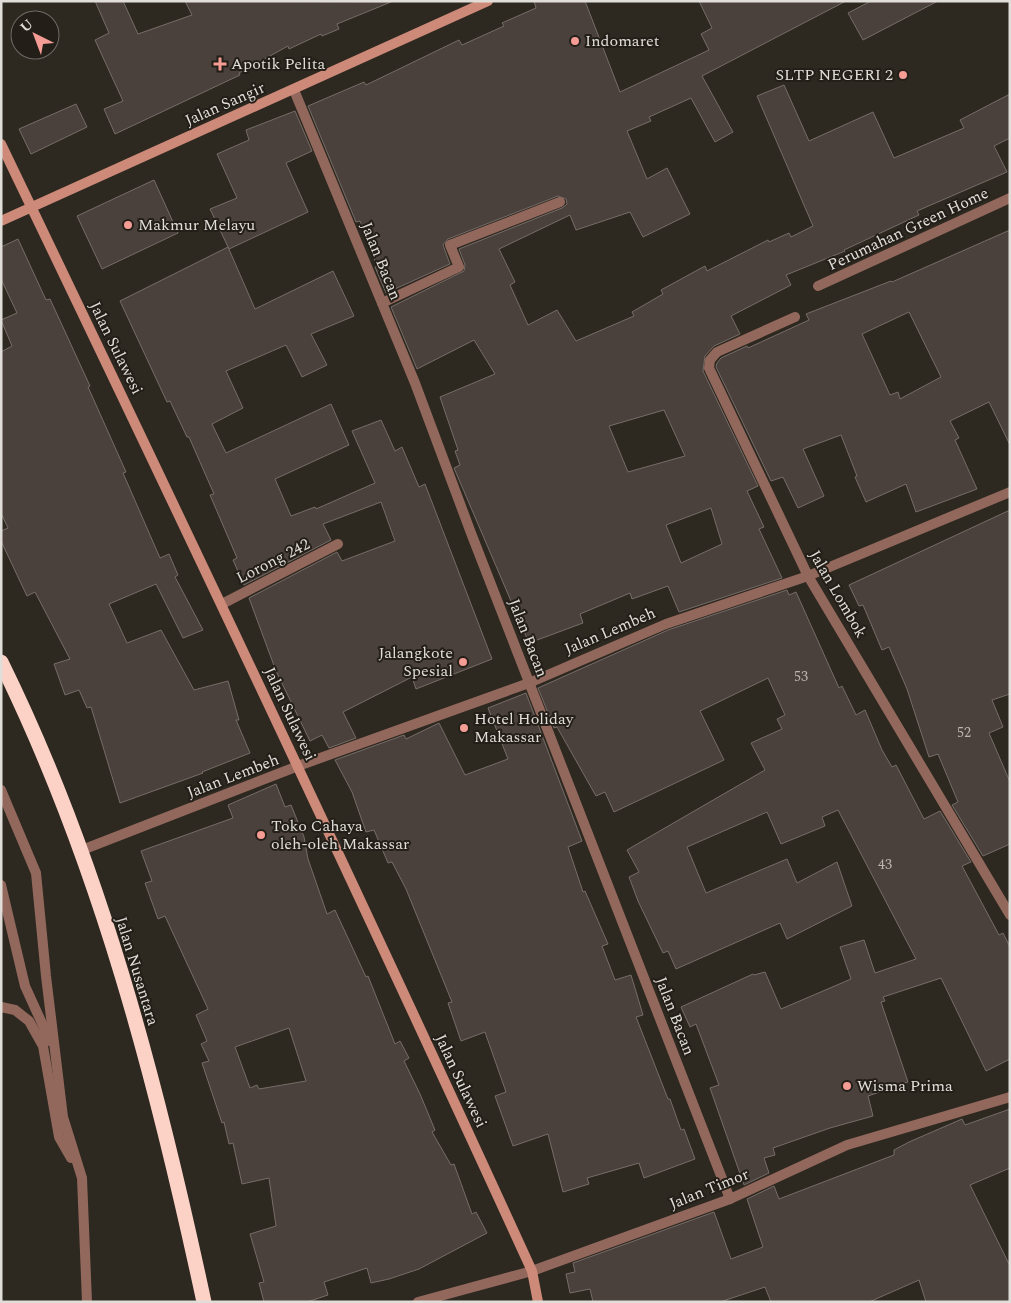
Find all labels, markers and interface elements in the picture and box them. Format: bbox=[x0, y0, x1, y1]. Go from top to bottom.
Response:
north arrow bbox=[10, 10, 60, 60]
text: U bbox=[15, 14, 38, 37]
place label: Indomaret bbox=[585, 29, 660, 53]
marker: Indomaret bbox=[569, 35, 581, 47]
place label: Apotik Pelita bbox=[231, 52, 325, 76]
marker: Apotik Pelita bbox=[213, 57, 227, 71]
place label: SLTP NEGERI 2 bbox=[776, 63, 893, 87]
marker: SLTP NEGERI 2 bbox=[897, 69, 909, 81]
street label: Jalan Sangir bbox=[181, 76, 269, 132]
street label: Perumahan Green Home bbox=[823, 181, 993, 277]
place label: Makmur Melayu bbox=[138, 213, 255, 237]
street label: Jalan Bacan bbox=[354, 218, 408, 304]
marker: Makmur Melayu bbox=[122, 219, 134, 231]
street label: Jalan Sulawesi bbox=[83, 297, 149, 399]
street label: Lorong 242 bbox=[232, 532, 314, 590]
street label: Jalan Lombok bbox=[803, 545, 873, 643]
street label: Jalan Bacan bbox=[502, 595, 554, 681]
street label: Jalan Lembeh bbox=[561, 601, 659, 661]
place label: Jalangkote Spesial bbox=[379, 641, 453, 683]
marker: Jalangkote Spesial bbox=[457, 656, 469, 668]
street label: Jalan Sulawesi bbox=[258, 663, 322, 765]
house number: 53 bbox=[794, 666, 808, 687]
place label: Hotel Holiday Makassar bbox=[474, 707, 575, 749]
marker: Hotel Holiday Makassar bbox=[458, 722, 470, 734]
house number: 52 bbox=[957, 722, 971, 743]
street label: Jalan Lembeh bbox=[183, 747, 283, 805]
place label: Toko Cahaya oleh-oleh Makassar bbox=[271, 814, 409, 856]
marker: Toko Cahaya oleh-oleh Makassar bbox=[255, 829, 267, 841]
house number: 43 bbox=[878, 854, 892, 875]
street label: Jalan Nusantara bbox=[109, 913, 165, 1029]
street label: Jalan Bacan bbox=[649, 973, 701, 1059]
street label: Jalan Sulawesi bbox=[429, 1030, 493, 1132]
place label: Wisma Prima bbox=[857, 1074, 953, 1098]
marker: Wisma Prima bbox=[841, 1080, 853, 1092]
street label: Jalan Timor bbox=[666, 1162, 752, 1216]

